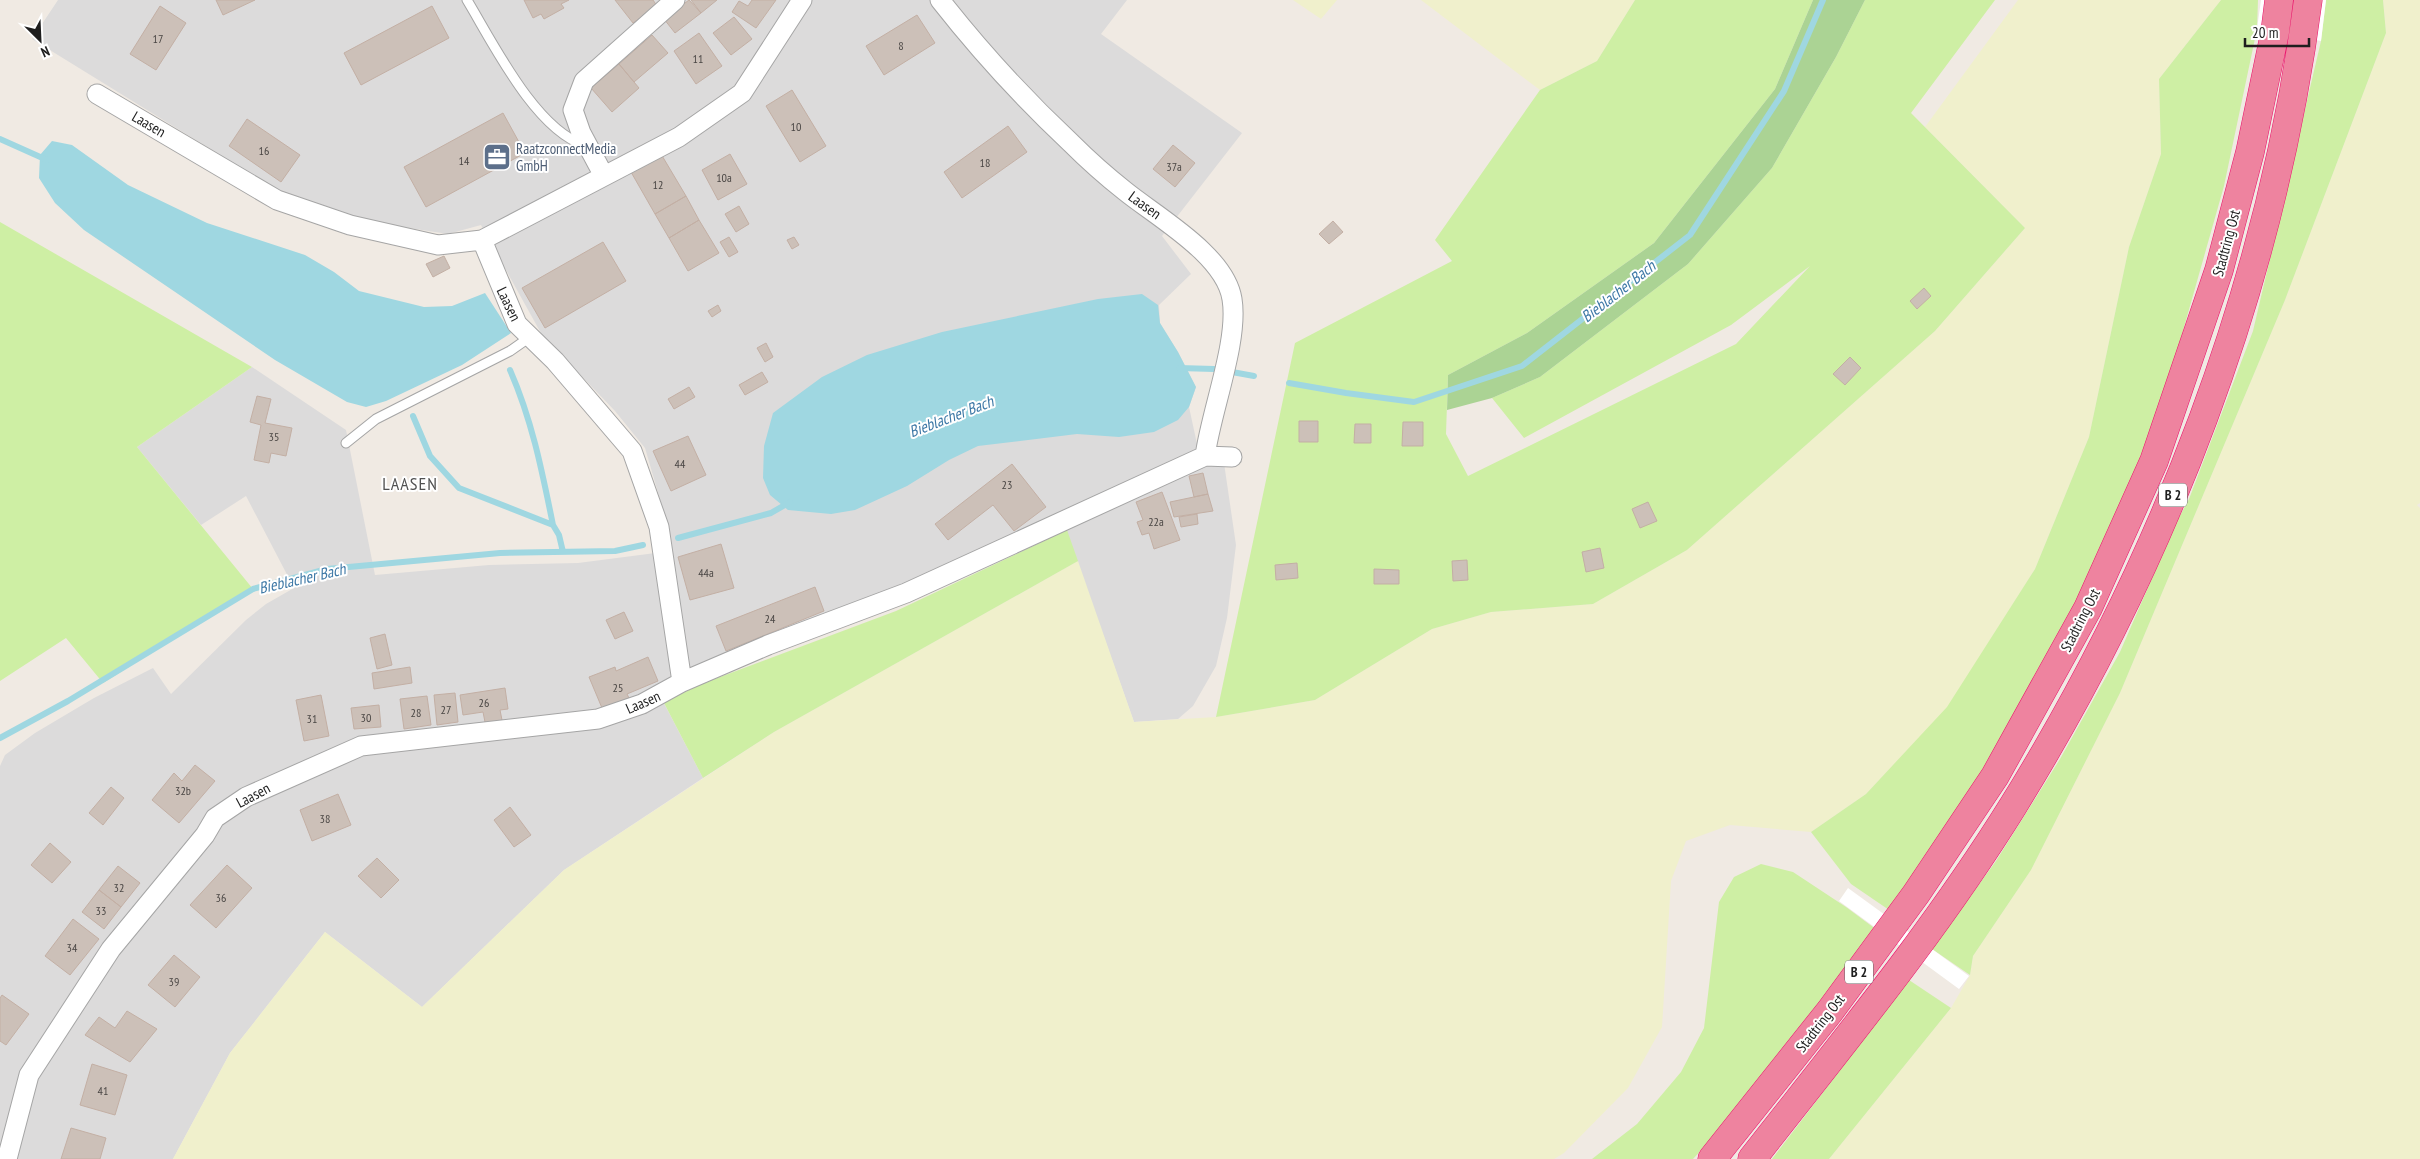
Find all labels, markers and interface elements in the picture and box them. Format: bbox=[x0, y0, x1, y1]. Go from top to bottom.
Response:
north arrow bbox=[15, 15, 65, 65]
scale bar bbox=[2245, 15, 2309, 47]
text: 20 m bbox=[2252, 23, 2278, 42]
house number: 17 bbox=[153, 31, 163, 46]
house number: 8 bbox=[898, 38, 904, 53]
text: N bbox=[38, 42, 52, 62]
house number: 11 bbox=[693, 51, 703, 66]
street label: Laasen bbox=[129, 107, 169, 141]
house number: 10 bbox=[791, 119, 801, 134]
place label: RaatzconnectMedia GmbH bbox=[516, 139, 616, 175]
office icon: RaatzconnectMedia GmbH bbox=[482, 142, 512, 172]
house number: 16 bbox=[259, 143, 269, 158]
house number: 14 bbox=[459, 153, 470, 168]
house number: 18 bbox=[980, 155, 990, 170]
house number: 37a bbox=[1166, 159, 1182, 174]
house number: 10a bbox=[716, 170, 732, 185]
house number: 12 bbox=[653, 177, 663, 192]
street label: Laasen bbox=[1125, 187, 1165, 223]
street label: Stadtring Ost bbox=[2208, 208, 2244, 278]
water label: Bieblacher Bach bbox=[1577, 255, 1660, 326]
street label: Laasen bbox=[493, 284, 525, 324]
water label: Bieblacher Bach bbox=[906, 390, 997, 441]
house number: 35 bbox=[269, 429, 279, 444]
house number: 44 bbox=[675, 456, 686, 471]
district label: LAASEN bbox=[382, 472, 438, 495]
house number: 23 bbox=[1002, 477, 1012, 492]
road number: B 2 bbox=[2159, 484, 2187, 506]
house number: 22a bbox=[1148, 514, 1164, 529]
water label: Bieblacher Bach bbox=[257, 558, 348, 598]
house number: 44a bbox=[698, 565, 714, 580]
street label: Stadtring Ost bbox=[2056, 585, 2104, 655]
house number: 24 bbox=[765, 611, 776, 626]
house number: 25 bbox=[613, 680, 623, 695]
street label: Laasen bbox=[623, 686, 663, 718]
house number: 26 bbox=[479, 695, 489, 710]
house number: 27 bbox=[441, 702, 451, 717]
house number: 28 bbox=[411, 705, 421, 720]
house number: 30 bbox=[361, 710, 371, 725]
house number: 31 bbox=[307, 711, 317, 726]
street label: Laasen bbox=[233, 778, 273, 812]
house number: 32b bbox=[175, 783, 191, 798]
house number: 38 bbox=[320, 811, 330, 826]
house number: 32 bbox=[114, 880, 124, 895]
house number: 36 bbox=[216, 890, 226, 905]
house number: 33 bbox=[96, 903, 106, 918]
house number: 34 bbox=[67, 940, 78, 955]
road number: B 2 bbox=[1845, 960, 1873, 984]
house number: 39 bbox=[169, 974, 179, 989]
street label: Stadtring Ost bbox=[1792, 990, 1848, 1056]
house number: 41 bbox=[98, 1083, 108, 1098]

